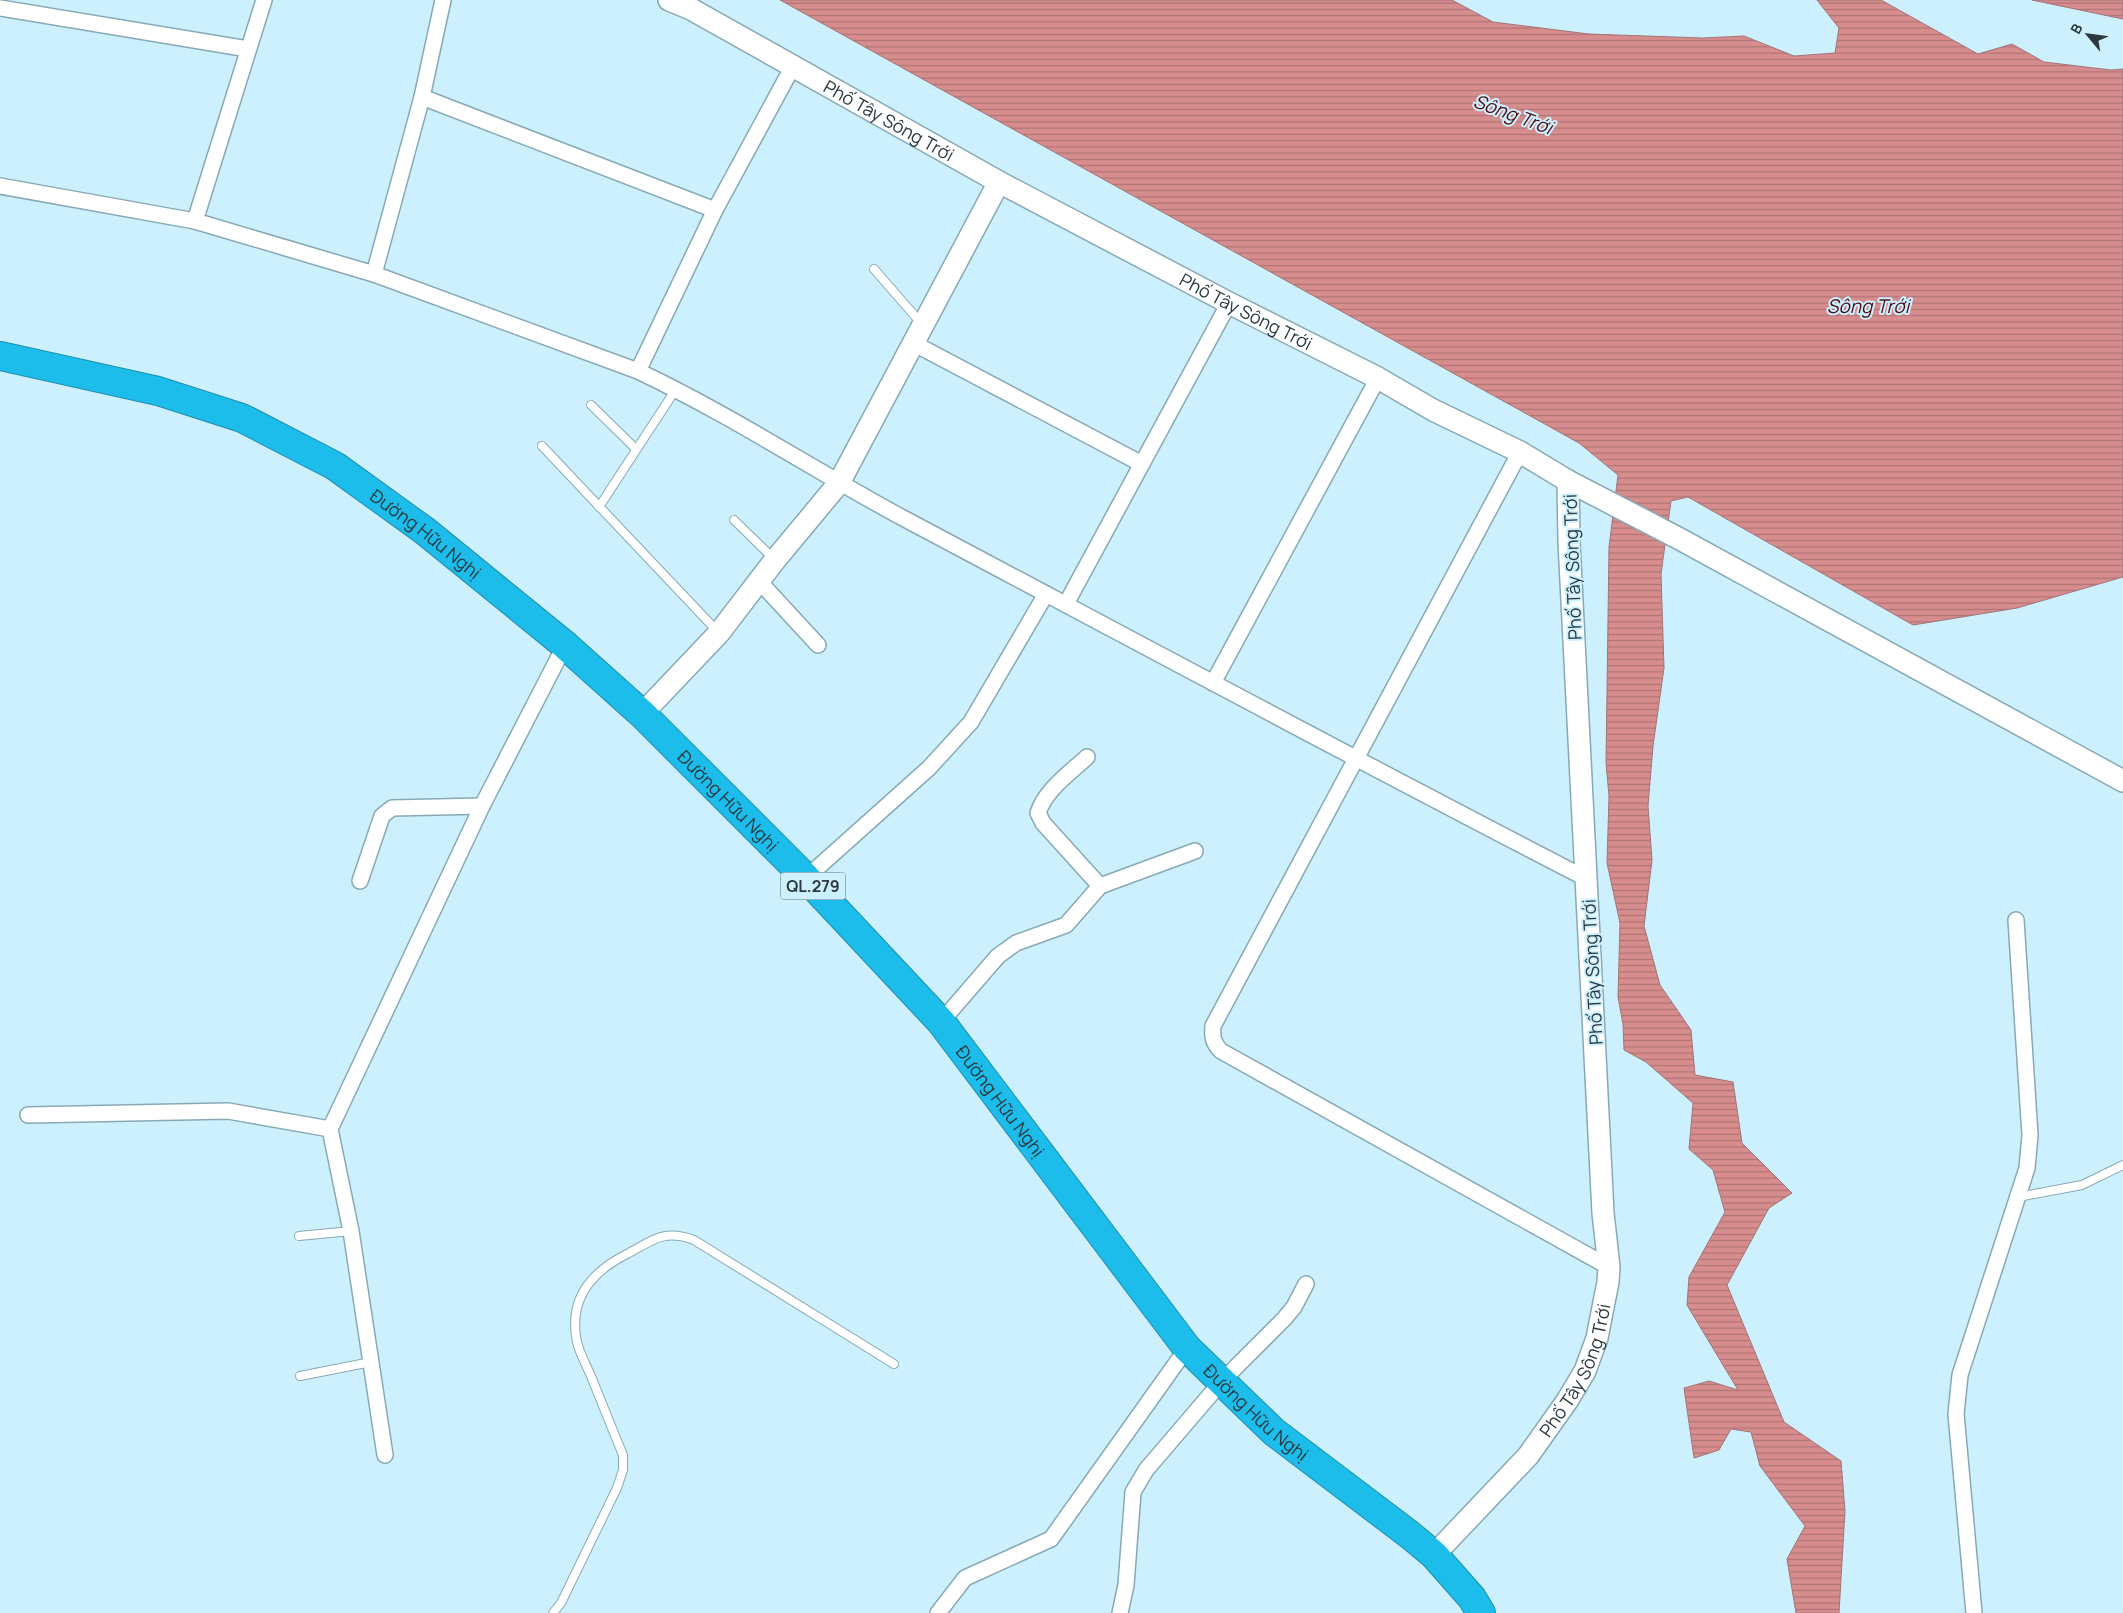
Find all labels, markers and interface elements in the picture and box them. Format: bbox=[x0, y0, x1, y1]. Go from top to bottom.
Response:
north arrow bbox=[2063, 10, 2113, 60]
text: B bbox=[2066, 20, 2087, 37]
street label: Phố Tây Sông Trới bbox=[820, 74, 959, 166]
water label: Sông Trới bbox=[1470, 88, 1559, 141]
street label: Phố Tây Sông Trới bbox=[1176, 267, 1317, 355]
water label: Sông Trới bbox=[1827, 293, 1912, 319]
street label: Đường Hữu Nghị bbox=[366, 483, 486, 584]
street label: Phố Tây Sông Trới bbox=[1557, 494, 1587, 640]
street label: Đường Hữu Nghị bbox=[673, 745, 784, 856]
road number: QL.279 bbox=[780, 872, 846, 899]
street label: Phố Tây Sông Trới bbox=[1576, 899, 1608, 1045]
street label: Đường Hữu Nghị bbox=[951, 1040, 1051, 1162]
street label: Phố Tây Sông Trới bbox=[1534, 1301, 1616, 1441]
street label: Đường Hữu Nghị bbox=[1199, 1359, 1314, 1466]

